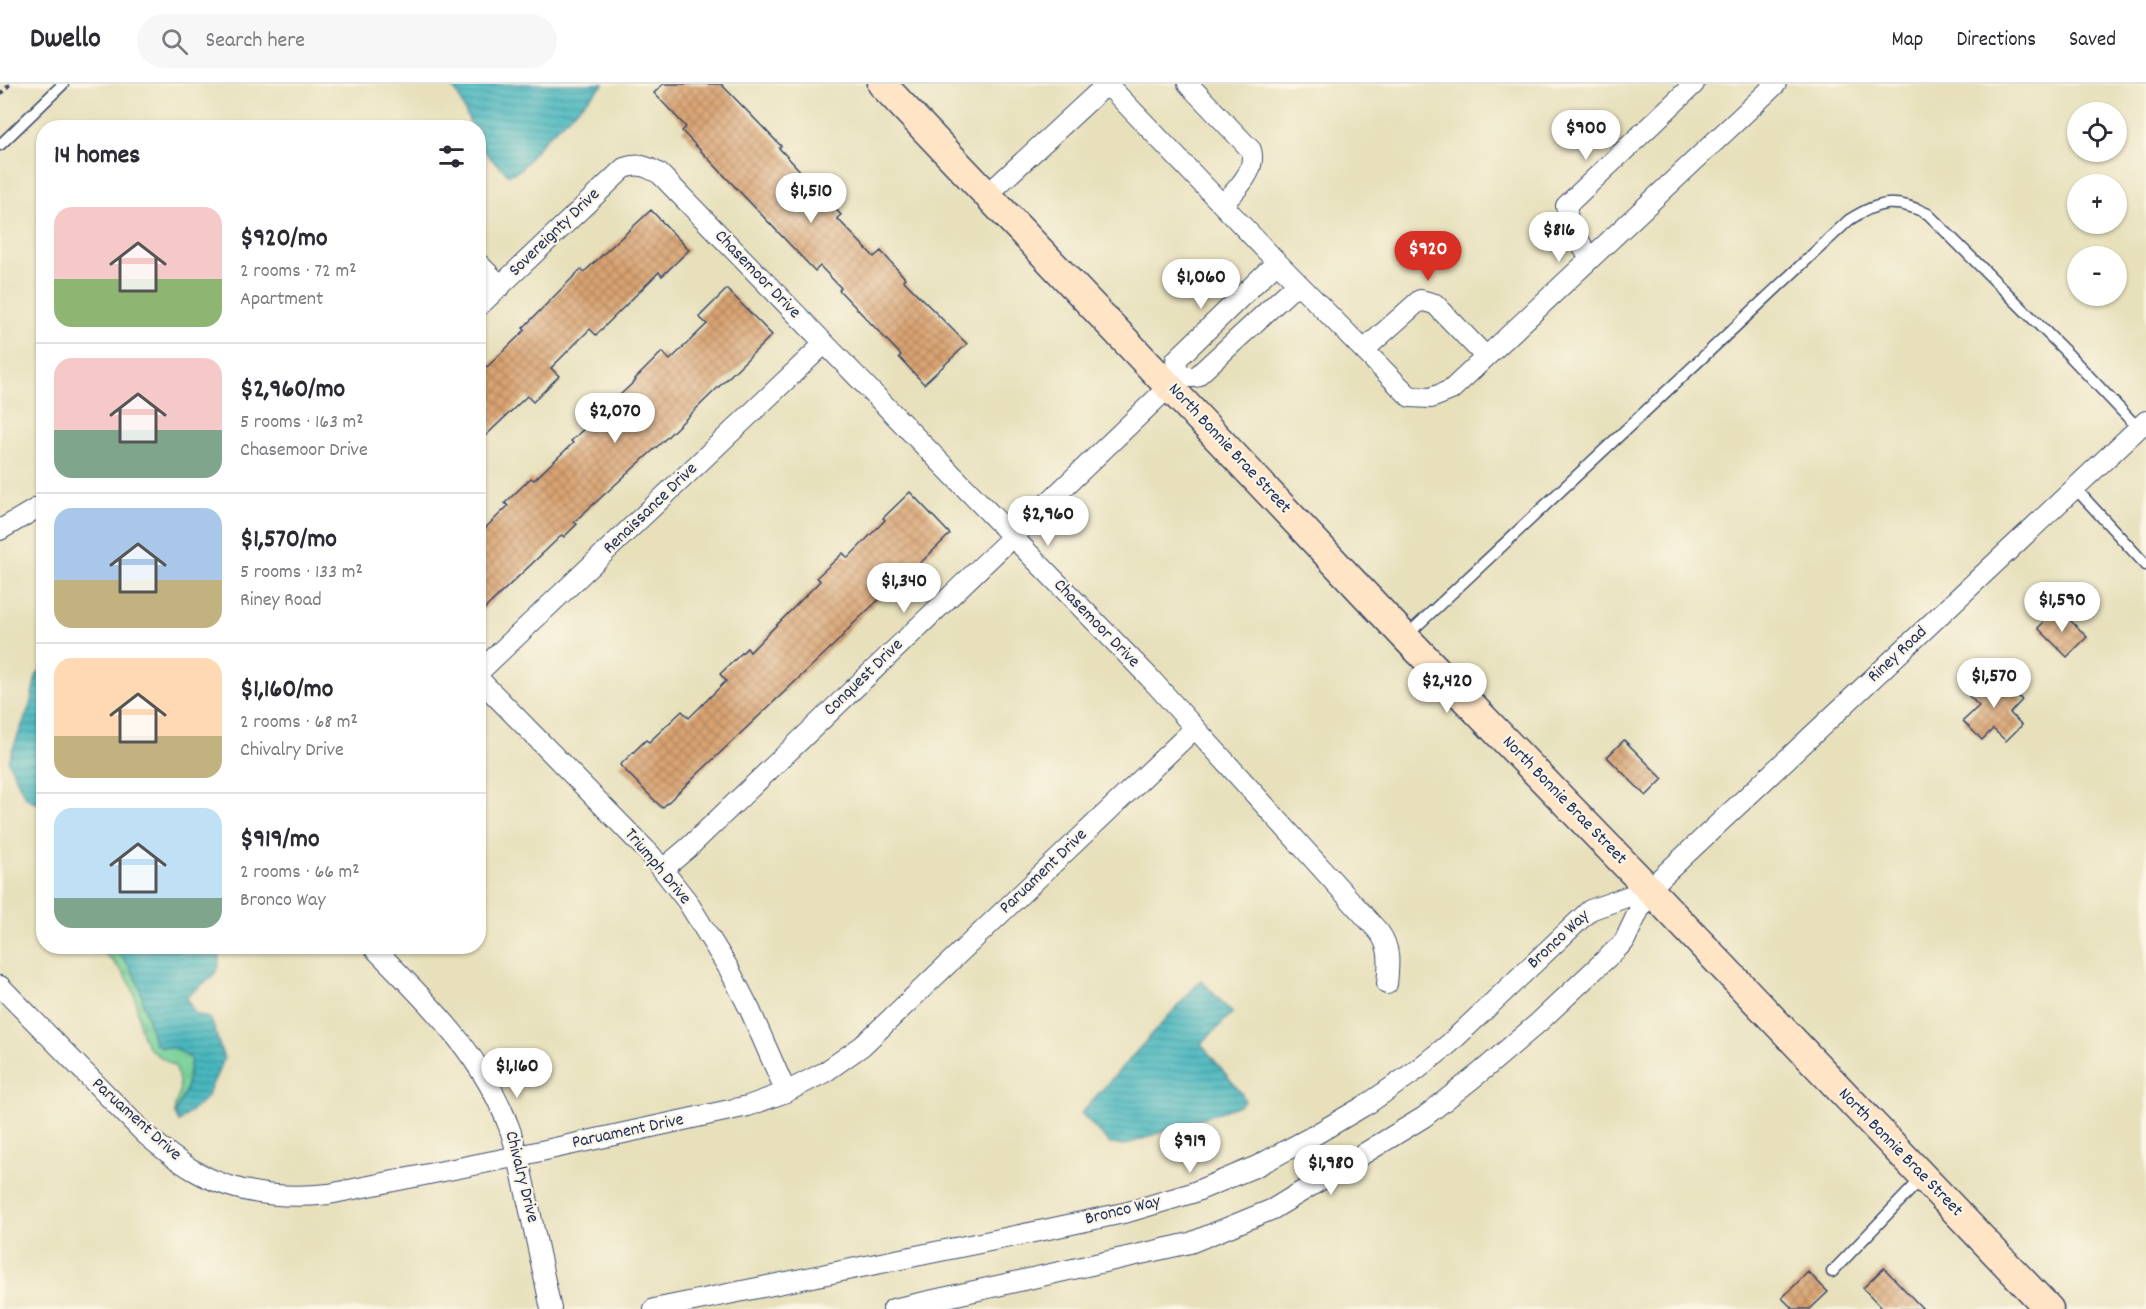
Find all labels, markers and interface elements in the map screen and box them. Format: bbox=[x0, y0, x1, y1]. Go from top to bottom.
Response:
search box bbox=[137, 14, 557, 68]
text: Dwello bbox=[30, 21, 101, 61]
icon: search bbox=[158, 25, 191, 58]
text: Search here bbox=[206, 26, 305, 57]
text: Map bbox=[1892, 26, 1923, 56]
text: Directions bbox=[1956, 26, 2036, 56]
text: Saved bbox=[2069, 26, 2116, 56]
map controls bbox=[2067, 102, 2127, 306]
button: locate bbox=[2067, 102, 2127, 162]
pin: $900 bbox=[1550, 110, 1622, 161]
text: $900 bbox=[1565, 115, 1607, 143]
text: 14 homes bbox=[54, 138, 140, 175]
icon: filters bbox=[435, 140, 468, 173]
pin: $1,510 bbox=[762, 173, 860, 224]
button: + bbox=[2067, 174, 2127, 234]
text: $1,510 bbox=[790, 178, 832, 206]
street label: Sovereignty Drive bbox=[504, 183, 606, 283]
pin: $816 bbox=[1523, 212, 1595, 263]
text: $816 bbox=[1543, 217, 1575, 245]
text: $920/mo bbox=[240, 221, 327, 258]
street label: Chasemoor Drive bbox=[708, 225, 806, 325]
icon: home bbox=[102, 231, 174, 303]
pin: $920 bbox=[1392, 231, 1464, 282]
text: $920 bbox=[1409, 236, 1447, 264]
button: − bbox=[2067, 246, 2127, 306]
text: 2 rooms · 72 m² bbox=[240, 258, 356, 286]
pin: $1,060 bbox=[1152, 259, 1250, 310]
text: $1,060 bbox=[1176, 264, 1226, 292]
text: Apartment bbox=[240, 286, 323, 314]
text: $2,960/mo bbox=[240, 372, 345, 409]
street label: North Bonnie Brae Street bbox=[1162, 378, 1297, 520]
icon: home bbox=[102, 382, 174, 454]
pin: $2,070 bbox=[566, 393, 664, 444]
text: $2,070 bbox=[589, 398, 641, 426]
text: 5 rooms · 163 m² bbox=[240, 409, 364, 437]
text: Chasemoor Drive bbox=[240, 437, 368, 465]
street label: Renaissance Drive bbox=[598, 457, 704, 561]
pin: $2,960 bbox=[999, 496, 1097, 547]
text: $2,960 bbox=[1022, 501, 1074, 529]
text: $1,570/mo bbox=[240, 522, 337, 559]
icon: home bbox=[102, 532, 174, 604]
text: 5 rooms · 133 m² bbox=[240, 559, 363, 587]
pin: $1,340 bbox=[855, 563, 953, 614]
text: $1,340 bbox=[881, 568, 927, 596]
street label: Chasemoor Drive bbox=[1047, 574, 1145, 674]
pin: $1,590 bbox=[2013, 582, 2111, 633]
text: Riney Road bbox=[240, 587, 322, 615]
text: $1,590 bbox=[2038, 587, 2086, 615]
street label: Riney Road bbox=[1863, 621, 1933, 689]
street label: Conquest Drive bbox=[819, 634, 909, 722]
pin: $1,570 bbox=[1945, 658, 2043, 709]
pin: $2,420 bbox=[1398, 663, 1496, 714]
text: $1,570 bbox=[1971, 663, 2017, 691]
text: $2,420 bbox=[1422, 668, 1472, 696]
text: $1,160/mo bbox=[240, 672, 333, 709]
icon: home bbox=[102, 682, 174, 754]
text: 2 rooms · 68 m² bbox=[240, 709, 358, 737]
street label: North Bonnie Brae Street bbox=[1496, 731, 1632, 871]
text: Chivalry Drive bbox=[240, 737, 344, 765]
text: $919/mo bbox=[240, 822, 320, 859]
street label: Triumph Drive bbox=[618, 823, 696, 911]
street label: Paruament Drive bbox=[994, 824, 1094, 920]
icon: home bbox=[102, 832, 174, 904]
text: 2 rooms · 66 m² bbox=[240, 859, 360, 887]
text: Bronco Way bbox=[240, 887, 326, 915]
street label: Bronco Way bbox=[1522, 904, 1596, 975]
pin: $1,160 bbox=[468, 1048, 566, 1099]
text: $1,160 bbox=[495, 1053, 539, 1081]
street label: Paruament Drive bbox=[85, 1073, 187, 1167]
street label: North Bonnie Brae Street bbox=[1832, 1083, 1968, 1223]
street label: Paruament Drive bbox=[570, 1108, 686, 1156]
pin: $919 bbox=[1154, 1123, 1226, 1174]
text: $919 bbox=[1174, 1128, 1206, 1156]
street label: Chivalry Drive bbox=[498, 1129, 544, 1225]
pin: $1,980 bbox=[1282, 1145, 1380, 1196]
text: $1,980 bbox=[1308, 1150, 1354, 1178]
street label: Bronco Way bbox=[1083, 1189, 1164, 1232]

